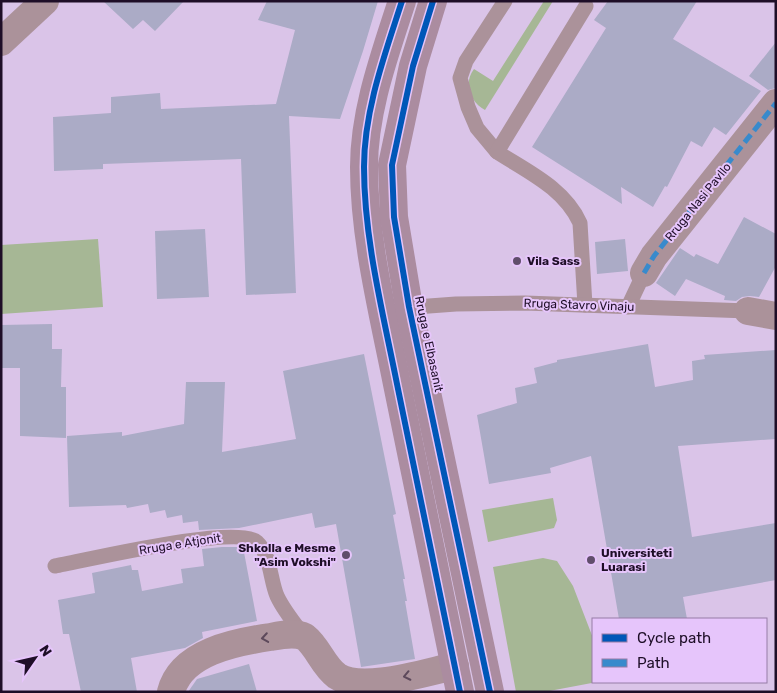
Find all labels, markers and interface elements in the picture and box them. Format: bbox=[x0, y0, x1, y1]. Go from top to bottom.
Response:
street label: Rruga Nasi Pavllo bbox=[662, 160, 734, 244]
place label: Vila Sass bbox=[527, 254, 580, 268]
marker: Vila Sass bbox=[511, 255, 523, 267]
street label: Rruga e Elbasanit bbox=[412, 295, 446, 393]
street label: Rruga Stavro Vinaju bbox=[523, 296, 635, 314]
street label: Rruga e Atjonit bbox=[138, 531, 222, 557]
place label: Shkolla e Mesme "Asim Vokshi" bbox=[238, 541, 336, 569]
place label: Universiteti Luarasi bbox=[601, 546, 672, 574]
marker: Shkolla e Mesme "Asim Vokshi" bbox=[340, 549, 352, 561]
marker: Universiteti Luarasi bbox=[585, 554, 597, 566]
legend bbox=[592, 618, 767, 683]
text: Cycle path bbox=[637, 629, 711, 647]
one-way arrow bbox=[261, 632, 270, 642]
north arrow bbox=[10, 633, 60, 683]
text: N bbox=[35, 642, 55, 660]
text: Path bbox=[637, 654, 670, 672]
one-way arrow bbox=[402, 670, 411, 681]

